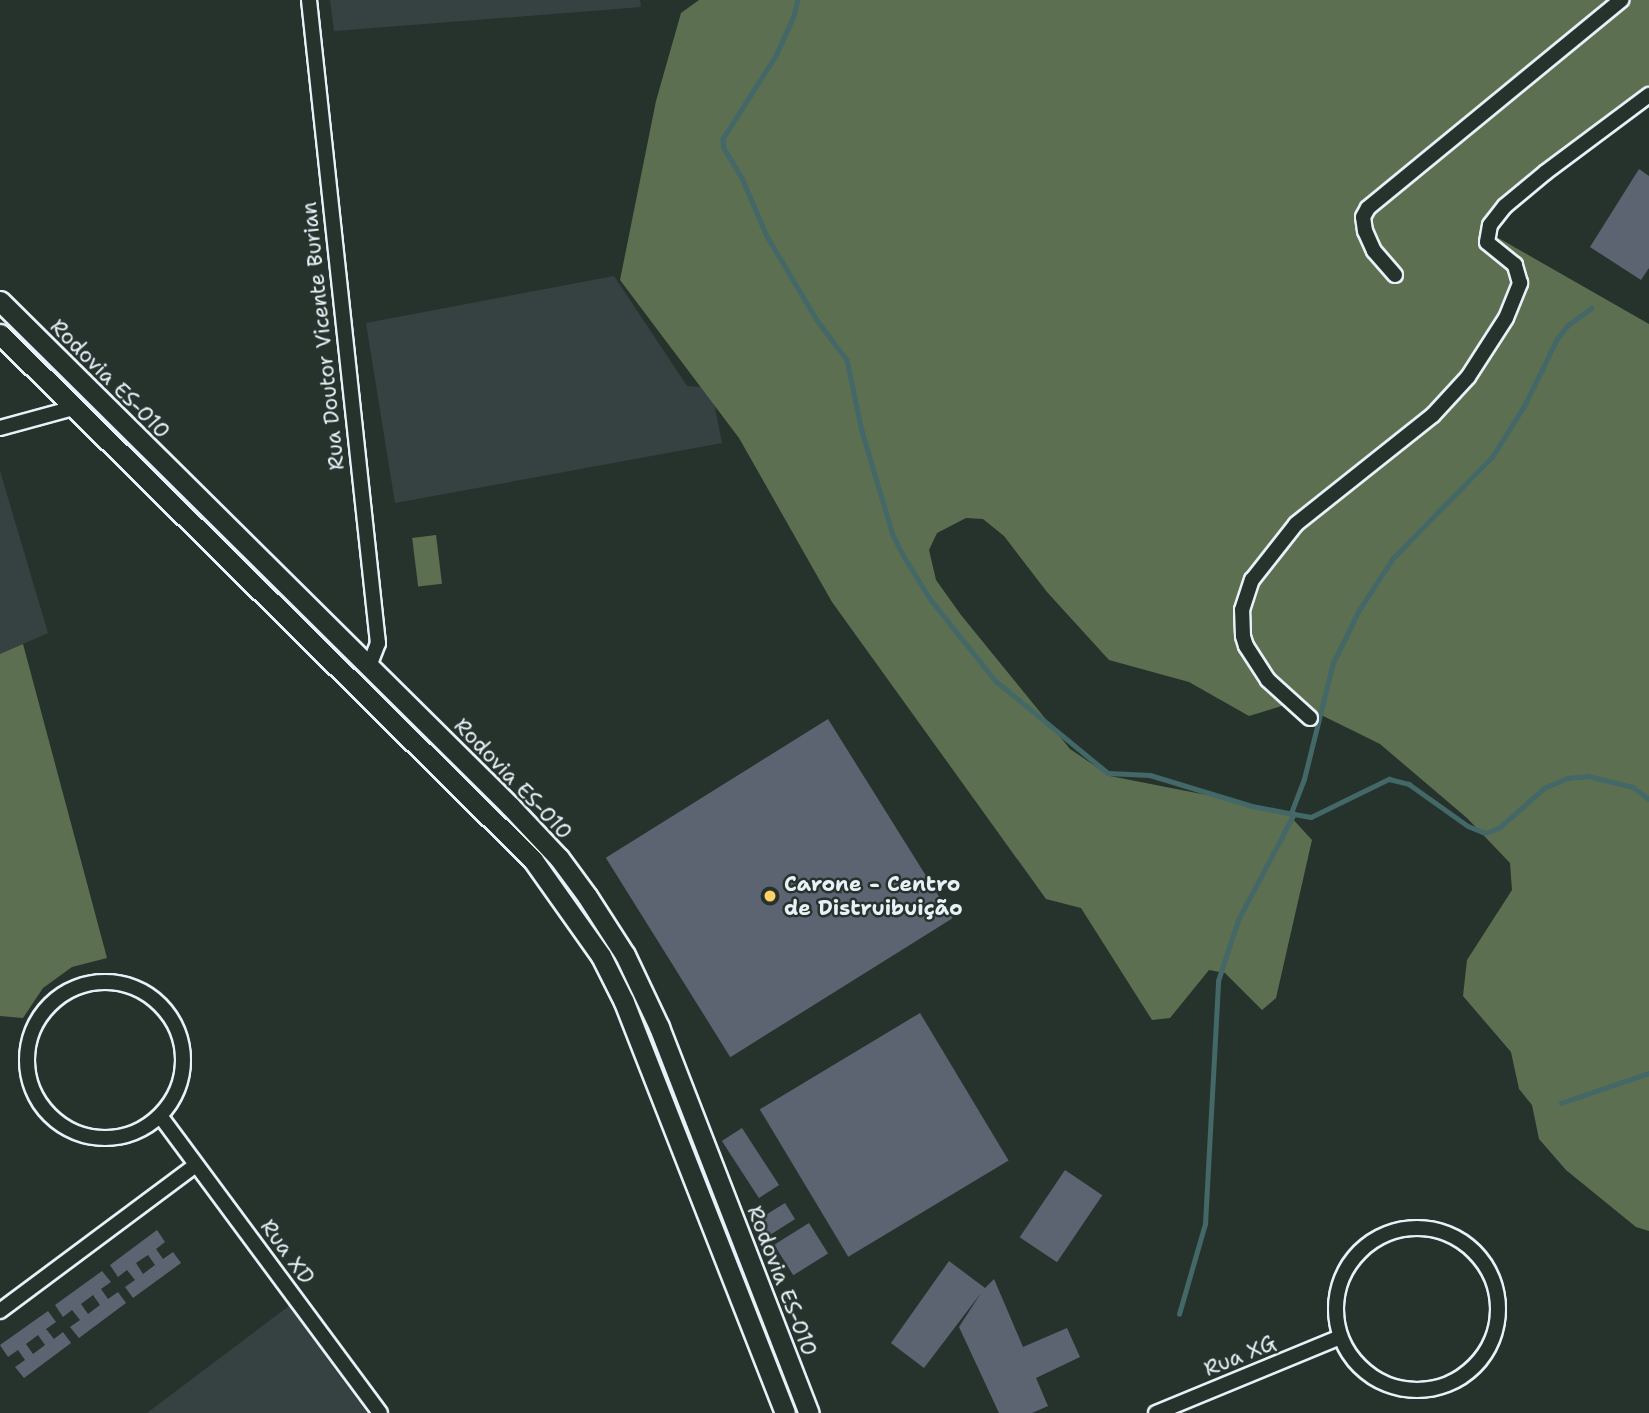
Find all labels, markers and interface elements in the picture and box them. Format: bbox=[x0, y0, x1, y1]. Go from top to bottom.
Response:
street label: Rua Doutor Vicente Burian bbox=[296, 201, 350, 471]
street label: Rodovia ES-010 bbox=[45, 314, 175, 444]
street label: Rodovia ES-010 bbox=[449, 713, 577, 845]
place label: Carone - Centro de Distruibuição bbox=[784, 871, 963, 921]
marker: Carone - Centro de Distruibuição bbox=[762, 888, 778, 904]
street label: Rodovia ES-010 bbox=[742, 1202, 822, 1360]
street label: Rua XD bbox=[255, 1215, 319, 1289]
street label: Rua XG bbox=[1200, 1330, 1280, 1382]

